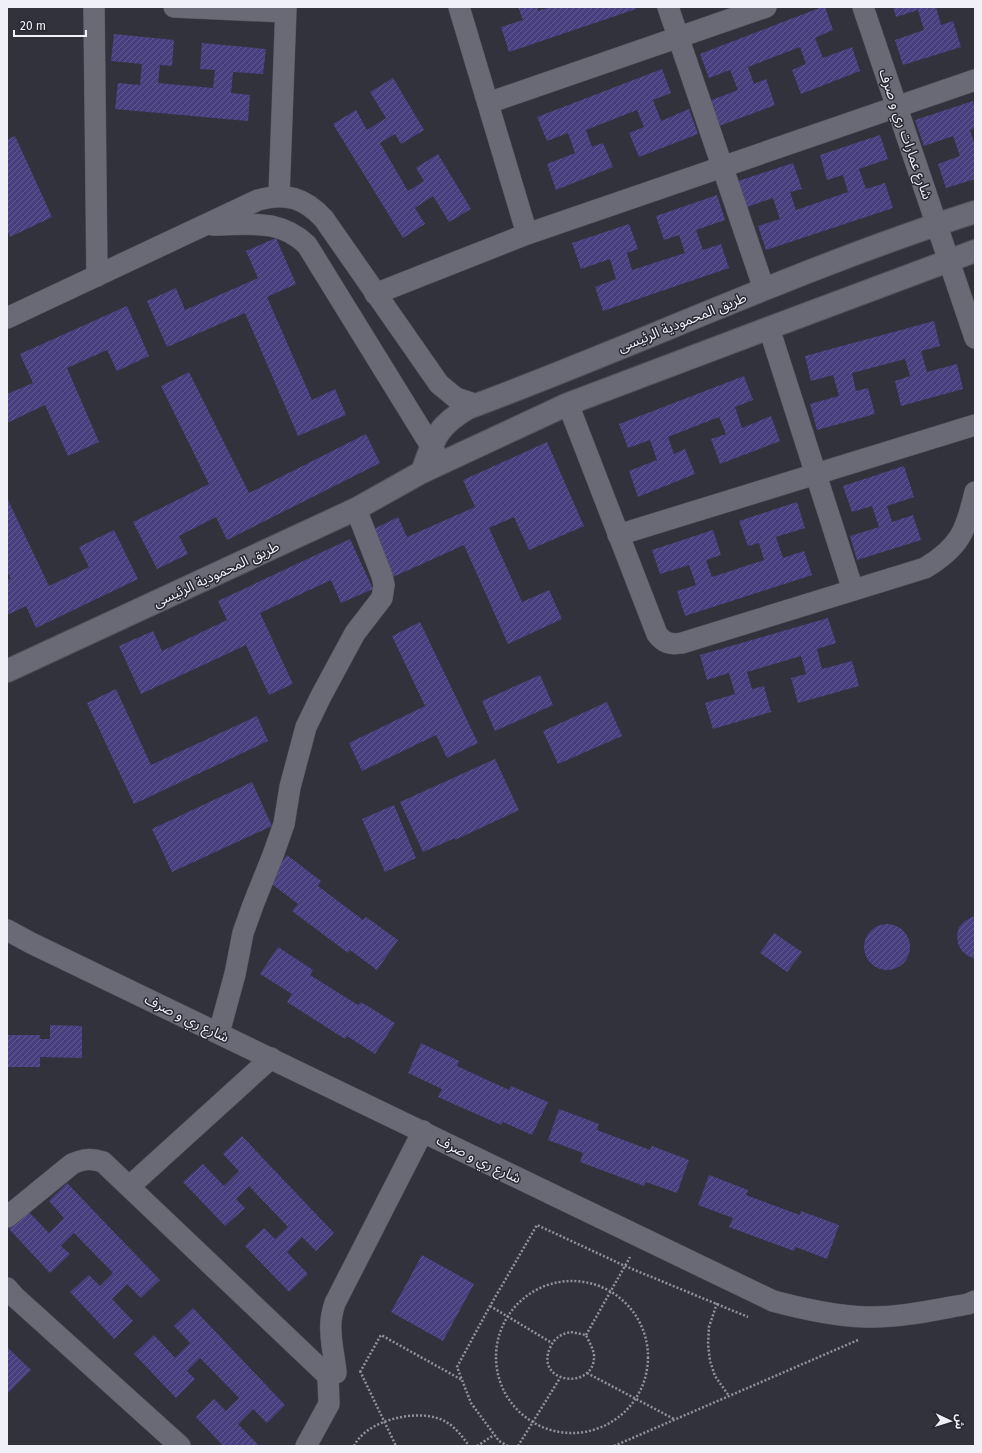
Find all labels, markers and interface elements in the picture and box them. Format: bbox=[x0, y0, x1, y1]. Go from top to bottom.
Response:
scale bar bbox=[14, 12, 86, 38]
text: 20 m bbox=[20, 19, 46, 33]
street label: شارع عمارات ري و صرف bbox=[873, 67, 936, 202]
street label: طريق المحمودية الرئيسى bbox=[615, 289, 749, 357]
street label: طريق المحمودية الرئيسى bbox=[150, 538, 282, 612]
street label: شارع ري و صرف bbox=[141, 991, 232, 1048]
street label: شارع ري و صرف bbox=[433, 1132, 524, 1189]
north arrow bbox=[930, 1401, 970, 1441]
text: ش bbox=[952, 1414, 966, 1430]

